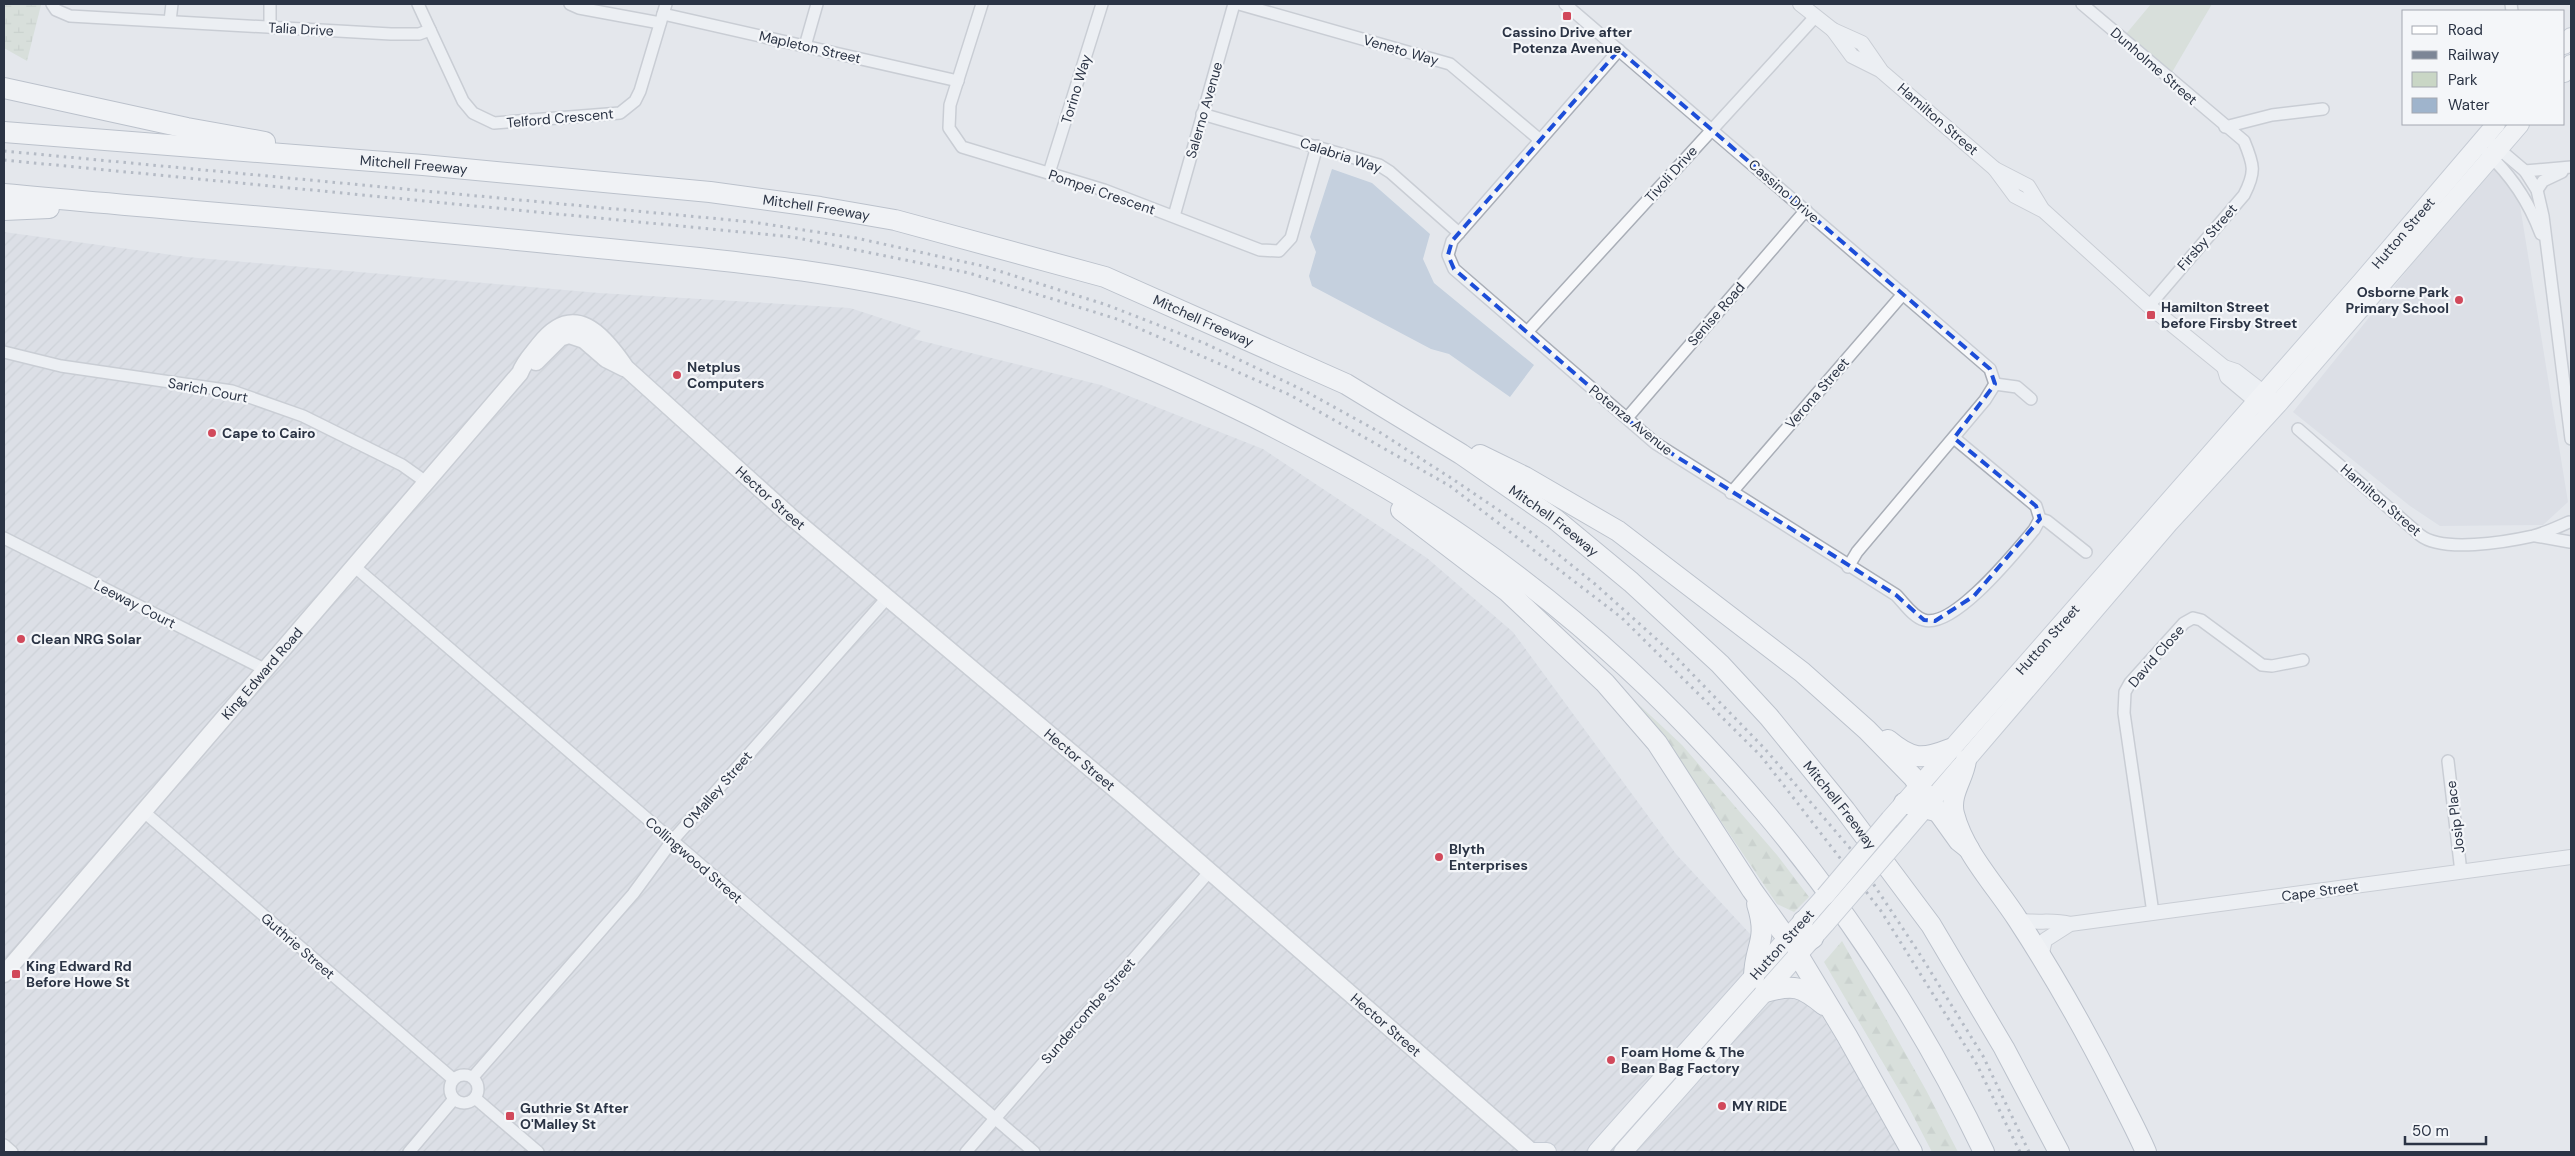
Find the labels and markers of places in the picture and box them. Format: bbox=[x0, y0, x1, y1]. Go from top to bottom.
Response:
marker: Cassino Drive after Potenza Avenue bbox=[1561, 10, 1573, 22]
place label: Cassino Drive after Potenza Avenue bbox=[1502, 23, 1632, 57]
place label: Osborne Park Primary School bbox=[2346, 283, 2449, 317]
marker: Osborne Park Primary School bbox=[2453, 294, 2465, 306]
place label: Hamilton Street before Firsby Street bbox=[2161, 298, 2297, 332]
marker: Hamilton Street before Firsby Street bbox=[2145, 309, 2157, 321]
place label: Netplus Computers bbox=[687, 358, 764, 392]
marker: Netplus Computers bbox=[671, 369, 683, 381]
place label: Cape to Cairo bbox=[222, 424, 316, 442]
marker: Cape to Cairo bbox=[206, 427, 218, 439]
place label: Clean NRG Solar bbox=[31, 630, 142, 648]
marker: Clean NRG Solar bbox=[15, 633, 27, 645]
place label: Blyth Enterprises bbox=[1449, 840, 1528, 874]
marker: Blyth Enterprises bbox=[1433, 851, 1445, 863]
place label: King Edward Rd Before Howe St bbox=[26, 957, 132, 991]
marker: King Edward Rd Before Howe St bbox=[10, 968, 22, 980]
place label: Foam Home & The Bean Bag Factory bbox=[1621, 1043, 1745, 1077]
marker: Foam Home & The Bean Bag Factory bbox=[1605, 1054, 1617, 1066]
place label: MY RIDE bbox=[1732, 1097, 1787, 1115]
place label: Guthrie St After O'Malley St bbox=[520, 1099, 629, 1133]
marker: MY RIDE bbox=[1716, 1100, 1728, 1112]
marker: Guthrie St After O'Malley St bbox=[504, 1110, 516, 1122]

